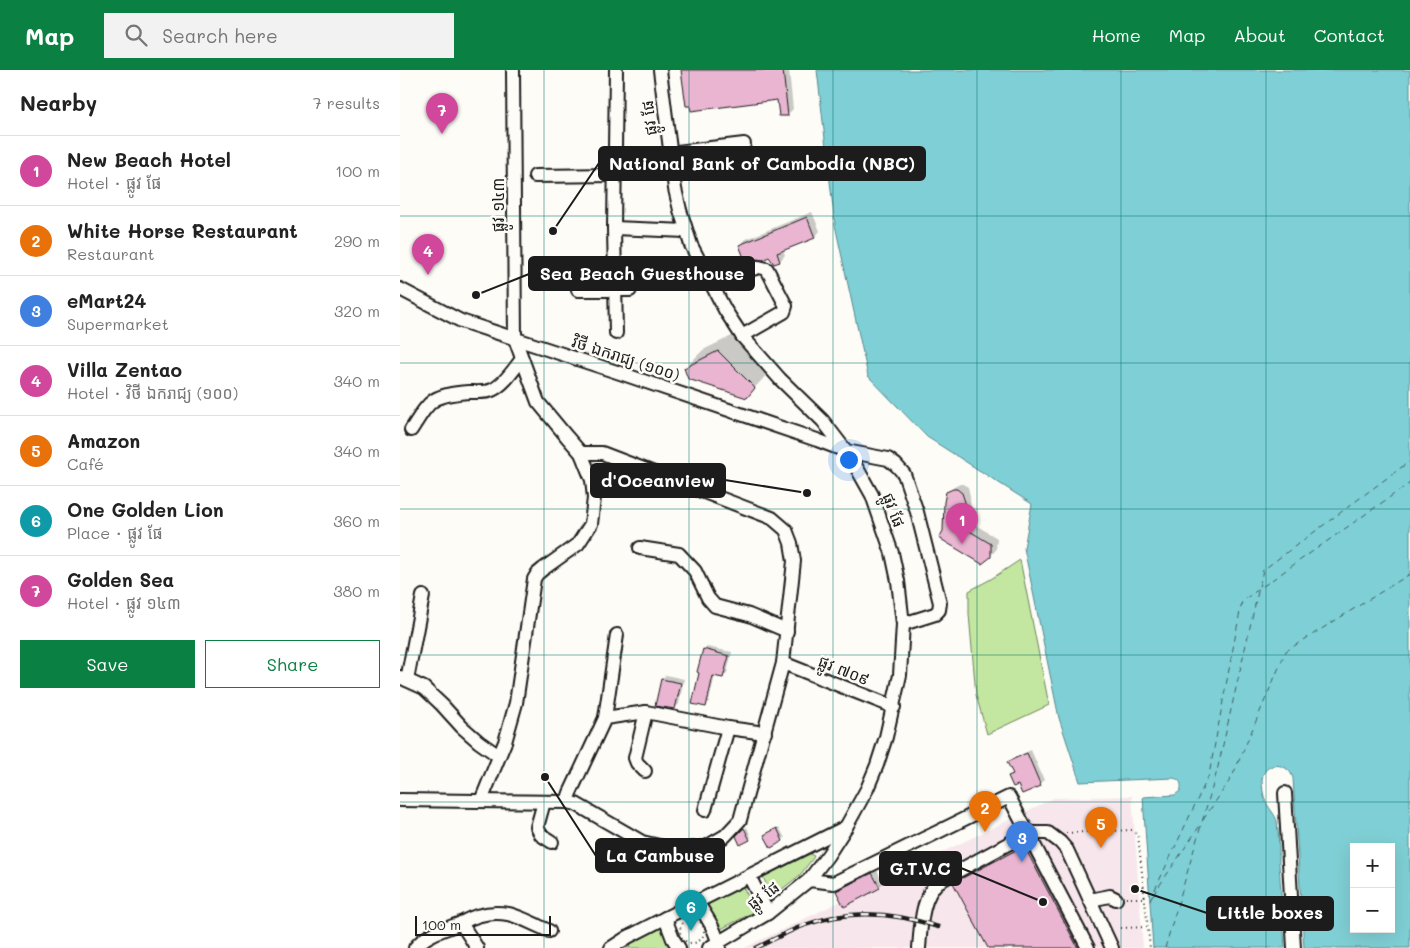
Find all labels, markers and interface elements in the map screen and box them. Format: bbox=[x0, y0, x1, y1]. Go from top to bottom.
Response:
search box bbox=[104, 13, 454, 58]
text: Map bbox=[25, 20, 74, 51]
icon: search bbox=[122, 21, 150, 49]
text: Search here bbox=[162, 23, 278, 48]
text: Home bbox=[1092, 23, 1141, 47]
text: Map bbox=[1169, 23, 1205, 47]
text: About bbox=[1233, 23, 1286, 47]
text: Contact bbox=[1314, 23, 1385, 47]
text: Nearby bbox=[20, 89, 97, 116]
text: 7 results bbox=[313, 92, 380, 113]
pin: 7 bbox=[426, 93, 458, 134]
street label: ផ្លូវ ផែ bbox=[636, 99, 666, 137]
text: New Beach Hotel bbox=[67, 147, 231, 172]
callout: National Bank of Cambodia (NBC) bbox=[599, 147, 925, 180]
text: National Bank of Cambodia (NBC) bbox=[609, 151, 915, 175]
text: 1 bbox=[32, 160, 40, 181]
text: 100 m bbox=[335, 160, 380, 181]
text: Hotel · ផ្លូវ ផែ bbox=[67, 172, 161, 193]
street label: ផ្លូវ ១៤៣ bbox=[487, 178, 513, 232]
text: White Horse Restaurant bbox=[67, 218, 298, 243]
text: 2 bbox=[32, 230, 40, 251]
text: 290 m bbox=[334, 230, 380, 251]
pin: 4 bbox=[412, 234, 444, 275]
text: Restaurant bbox=[67, 243, 155, 264]
callout: Sea Beach Guesthouse bbox=[529, 257, 754, 290]
text: Sea Beach Guesthouse bbox=[540, 261, 745, 285]
text: eMart24 bbox=[67, 288, 146, 313]
text: 3 bbox=[31, 300, 41, 321]
text: 320 m bbox=[334, 300, 380, 321]
text: Supermarket bbox=[67, 313, 169, 334]
street label: វិថី ឯករាជ្យ (១០០) bbox=[569, 330, 683, 385]
text: Villa Zentao bbox=[67, 357, 182, 382]
text: 4 bbox=[31, 370, 41, 391]
text: 340 m bbox=[333, 370, 380, 391]
text: Hotel · វិថី ឯករាជ្យ (១០០) bbox=[67, 382, 238, 403]
text: Amazon bbox=[67, 428, 140, 453]
text: 5 bbox=[31, 440, 41, 461]
text: 340 m bbox=[333, 440, 380, 461]
your location bbox=[836, 447, 862, 473]
text: Café bbox=[67, 453, 104, 474]
callout: d'Oceanview bbox=[591, 464, 725, 497]
text: d'Oceanview bbox=[601, 468, 715, 492]
street label: ផ្លូវ ផែ bbox=[874, 490, 910, 532]
text: One Golden Lion bbox=[67, 497, 224, 522]
pin: 1 bbox=[946, 503, 978, 544]
text: 6 bbox=[31, 510, 41, 531]
text: 360 m bbox=[333, 510, 380, 531]
text: Place · ផ្លូវ ផែ bbox=[67, 522, 163, 543]
text: Golden Sea bbox=[67, 567, 174, 592]
text: 7 bbox=[32, 580, 40, 601]
text: 380 m bbox=[333, 580, 380, 601]
text: Hotel · ផ្លូវ ១៤៣ bbox=[67, 592, 181, 613]
button: Save bbox=[20, 640, 195, 688]
button: Share bbox=[205, 640, 380, 688]
street label: ផ្លូវ ៧០៩ bbox=[814, 650, 873, 694]
pin: 2 bbox=[969, 791, 1001, 832]
pin: 5 bbox=[1085, 807, 1117, 848]
pin: 3 bbox=[1006, 821, 1038, 862]
callout: La Cambuse bbox=[596, 839, 724, 872]
text: La Cambuse bbox=[606, 843, 714, 867]
map controls bbox=[1350, 843, 1395, 933]
button: + bbox=[1350, 843, 1395, 888]
callout: G.T.V.C bbox=[880, 852, 961, 885]
text: G.T.V.C bbox=[889, 856, 951, 880]
street label: ផ្លូវ ផែ bbox=[742, 876, 786, 917]
button: − bbox=[1350, 888, 1395, 933]
pin: 6 bbox=[675, 890, 707, 931]
callout: Little boxes bbox=[1207, 897, 1333, 930]
text: Little boxes bbox=[1217, 900, 1323, 924]
scale bar bbox=[415, 913, 551, 936]
text: 100 m bbox=[422, 915, 461, 934]

